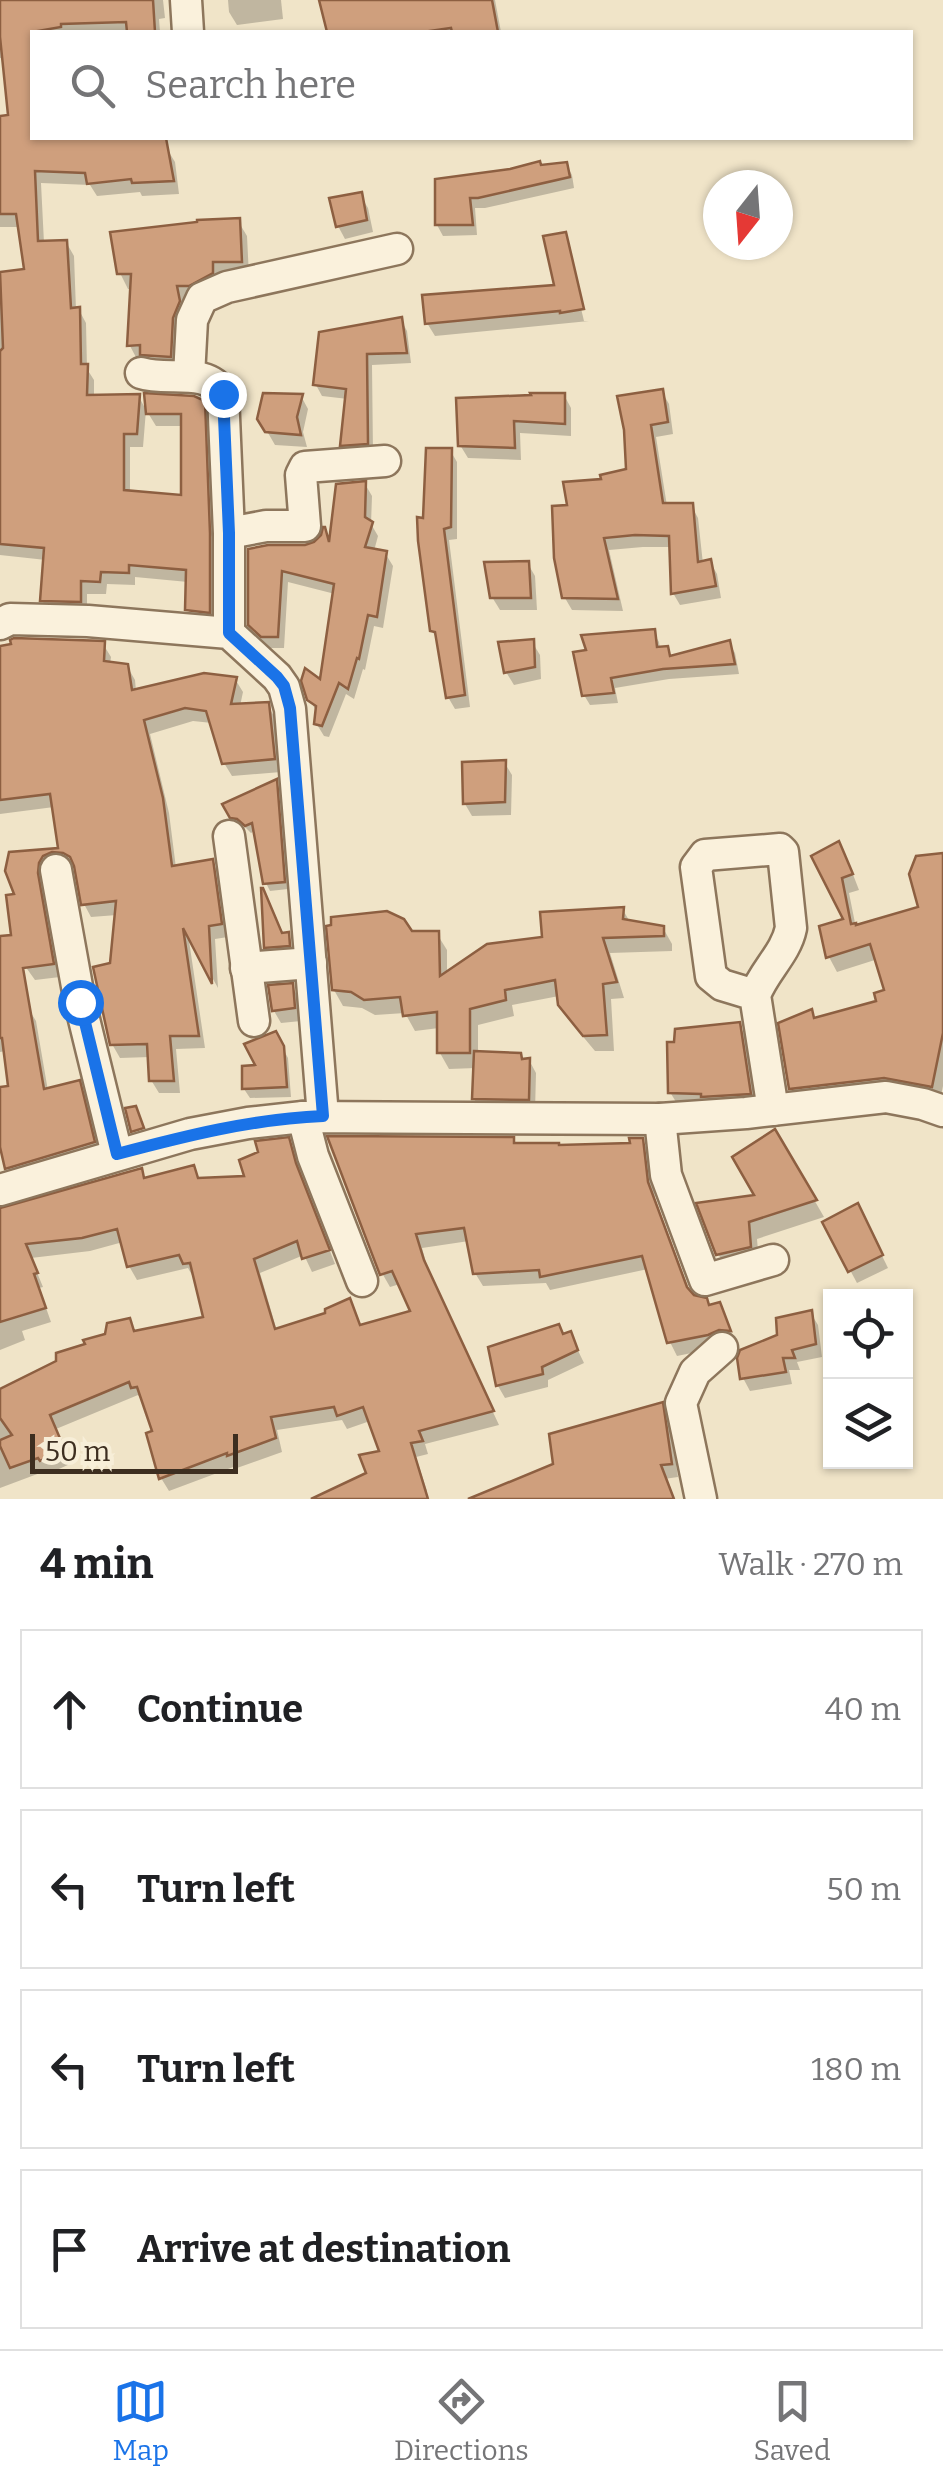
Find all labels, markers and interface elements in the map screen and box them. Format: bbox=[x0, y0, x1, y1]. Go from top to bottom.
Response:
search box bbox=[30, 30, 913, 140]
icon: search bbox=[65, 58, 120, 113]
text: Search here bbox=[145, 62, 356, 108]
north arrow bbox=[703, 170, 793, 260]
route end bbox=[201, 372, 247, 418]
route start bbox=[58, 980, 104, 1026]
map controls bbox=[823, 1289, 913, 1469]
button: locate bbox=[823, 1289, 913, 1379]
button: layers bbox=[823, 1379, 913, 1469]
scale bar bbox=[30, 1429, 238, 1474]
text: 50 m bbox=[45, 1435, 110, 1468]
text: 4 min bbox=[40, 1539, 154, 1589]
text: Walk · 270 m bbox=[719, 1545, 903, 1583]
icon: ahead bbox=[42, 1682, 97, 1737]
text: Continue bbox=[137, 1686, 303, 1732]
text: 40 m bbox=[825, 1690, 901, 1728]
icon: left bbox=[42, 1862, 97, 1917]
text: Turn left bbox=[137, 1866, 295, 1912]
text: 50 m bbox=[826, 1870, 901, 1908]
icon: left bbox=[42, 2042, 97, 2097]
text: Turn left bbox=[137, 2046, 295, 2092]
text: 180 m bbox=[811, 2050, 901, 2088]
icon: arrive bbox=[42, 2222, 97, 2277]
text: Arrive at destination bbox=[137, 2226, 510, 2272]
tab: Map bbox=[112, 2374, 169, 2467]
tab: Directions bbox=[394, 2374, 529, 2467]
tab: Saved bbox=[754, 2374, 831, 2467]

